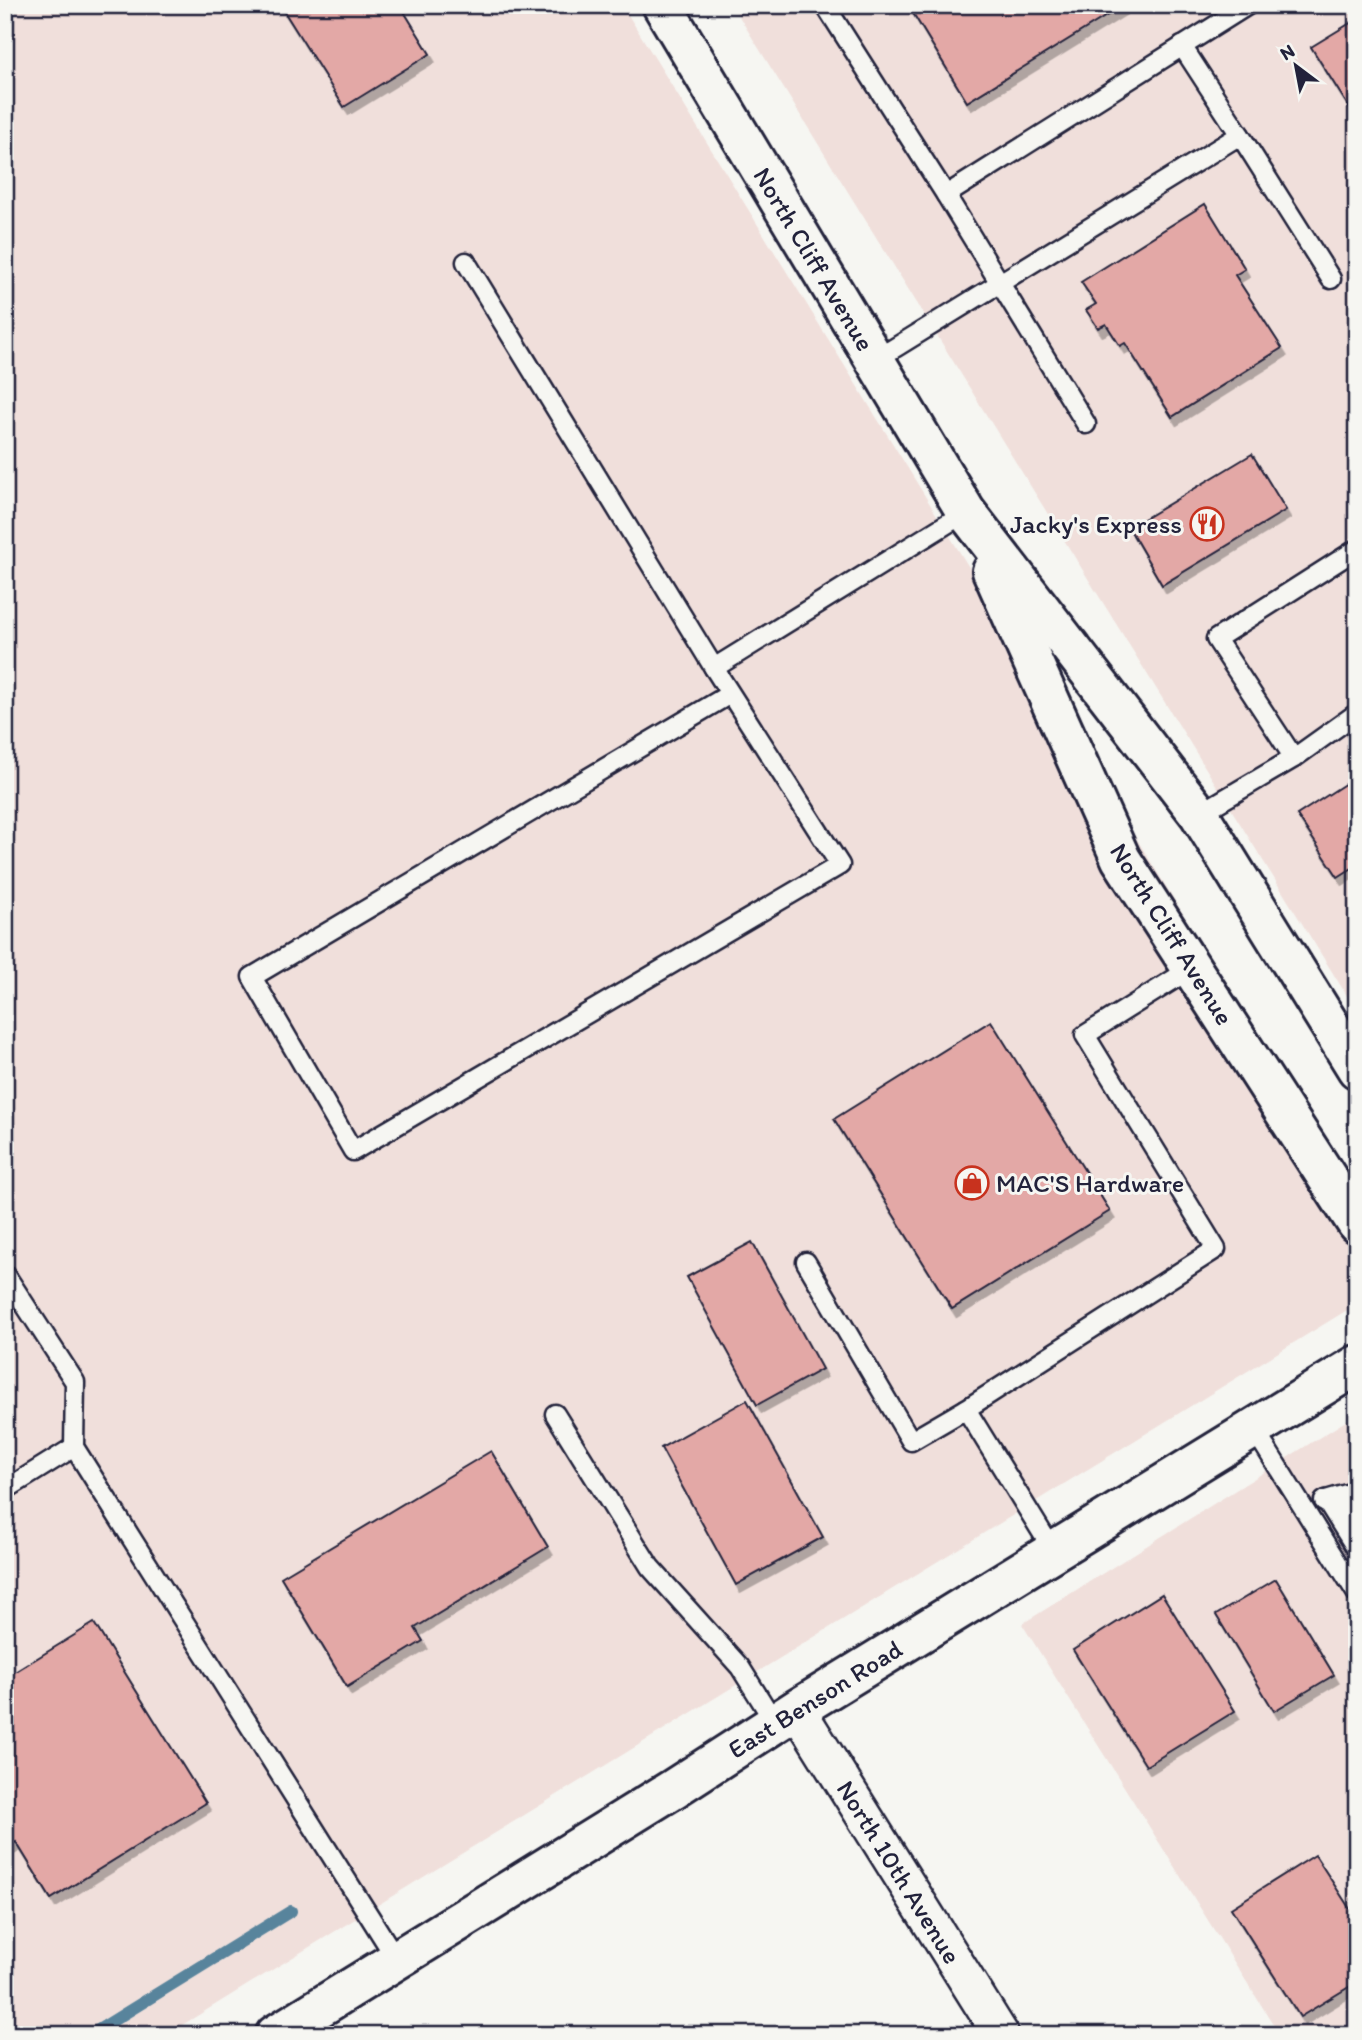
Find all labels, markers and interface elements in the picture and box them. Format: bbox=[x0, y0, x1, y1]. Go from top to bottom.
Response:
north arrow bbox=[1260, 32, 1330, 102]
text: N bbox=[1276, 39, 1299, 65]
street label: North Cliff Avenue bbox=[747, 161, 881, 357]
restaurant icon: Jacky's Express bbox=[1188, 505, 1226, 543]
place label: Jacky's Express bbox=[1010, 508, 1182, 540]
street label: North Cliff Avenue bbox=[1103, 837, 1241, 1031]
shop icon: MAC'S Hardware bbox=[953, 1164, 991, 1202]
place label: MAC'S Hardware bbox=[996, 1167, 1184, 1199]
street label: East Benson Road bbox=[722, 1633, 908, 1765]
street label: North 10th Avenue bbox=[830, 1774, 968, 1970]

